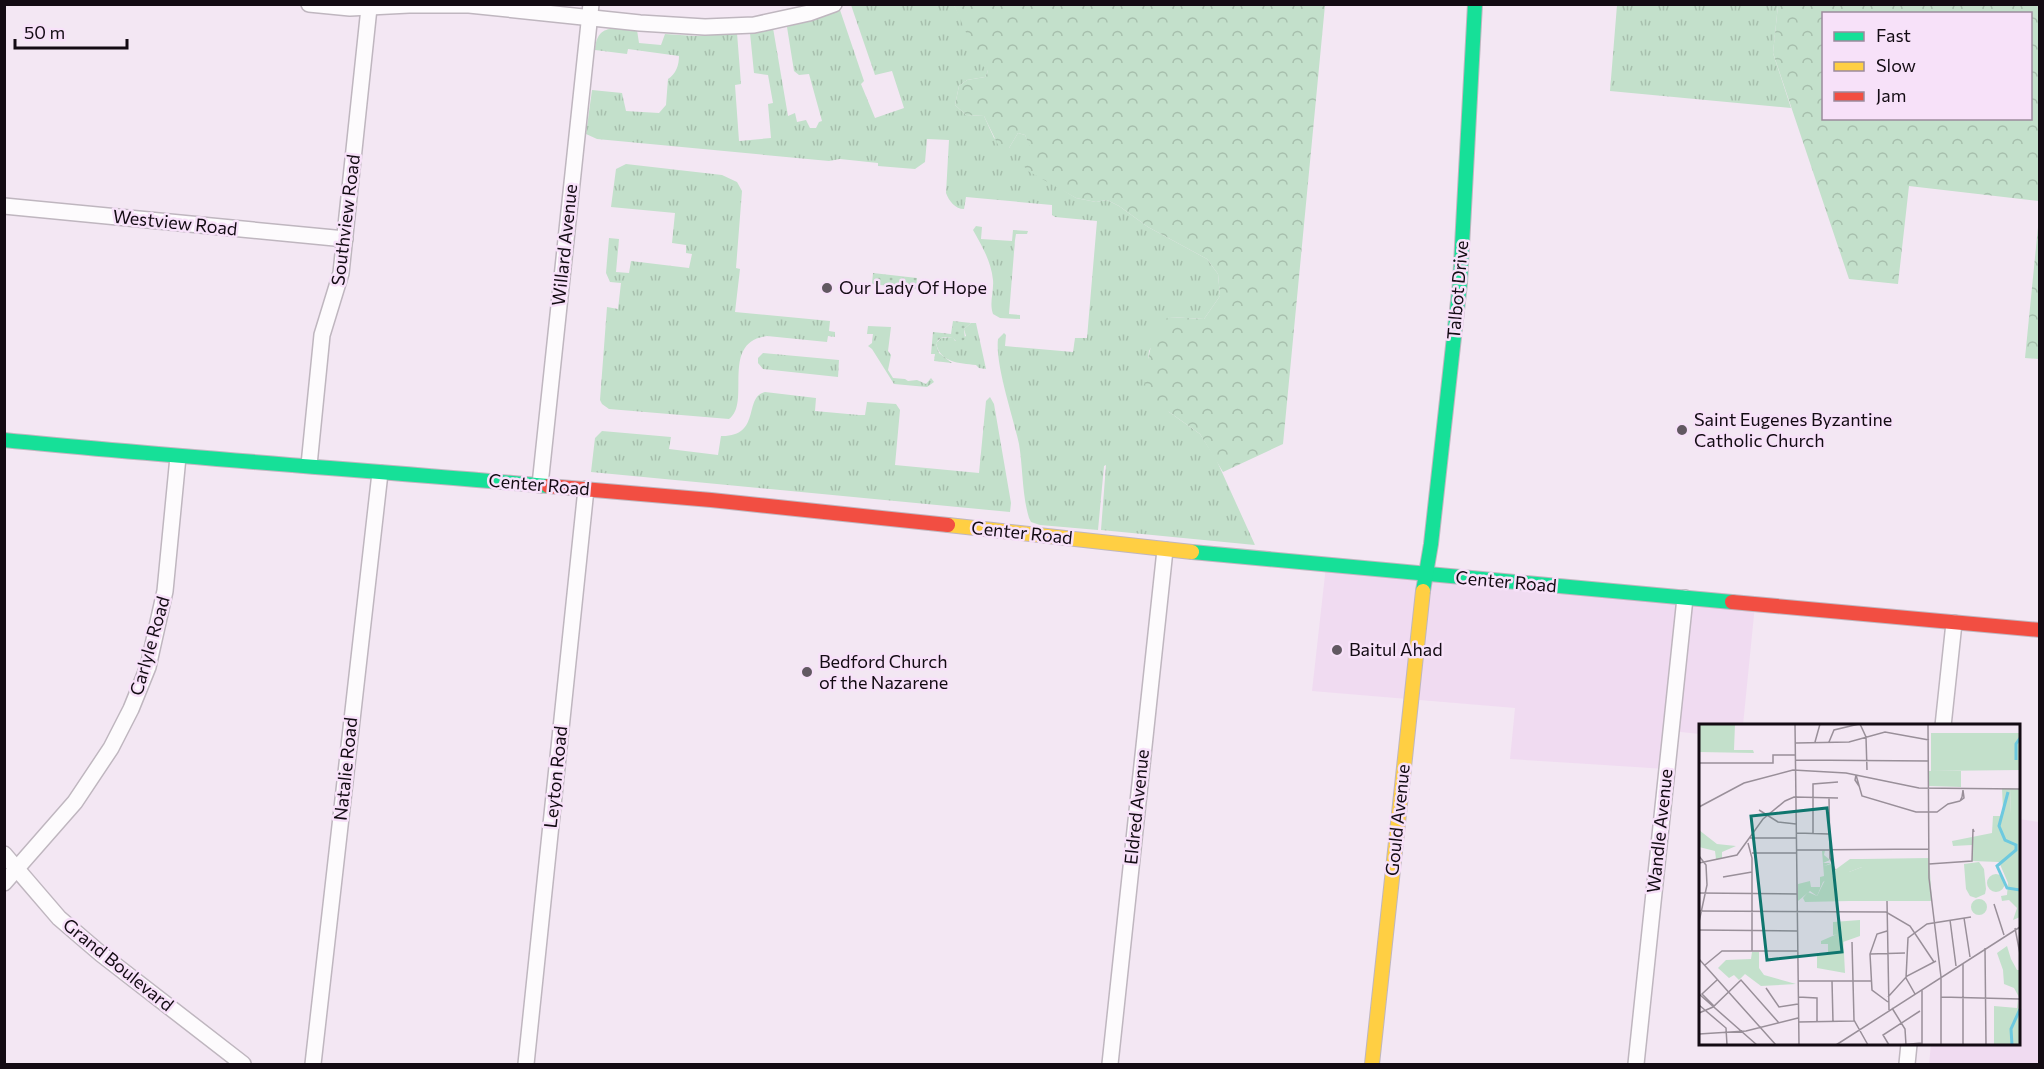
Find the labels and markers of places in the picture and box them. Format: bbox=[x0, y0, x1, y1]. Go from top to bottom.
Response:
place label: Our Lady Of Hope bbox=[839, 276, 987, 298]
marker: Our Lady Of Hope bbox=[820, 281, 834, 295]
place label: Saint Eugenes Byzantine Catholic Church bbox=[1694, 408, 1892, 451]
marker: Saint Eugenes Byzantine Catholic Church bbox=[1675, 423, 1689, 437]
place label: Baitul Ahad bbox=[1349, 638, 1443, 660]
marker: Baitul Ahad bbox=[1330, 643, 1344, 657]
place label: Bedford Church of the Nazarene bbox=[819, 650, 948, 693]
marker: Bedford Church of the Nazarene bbox=[800, 665, 814, 679]

